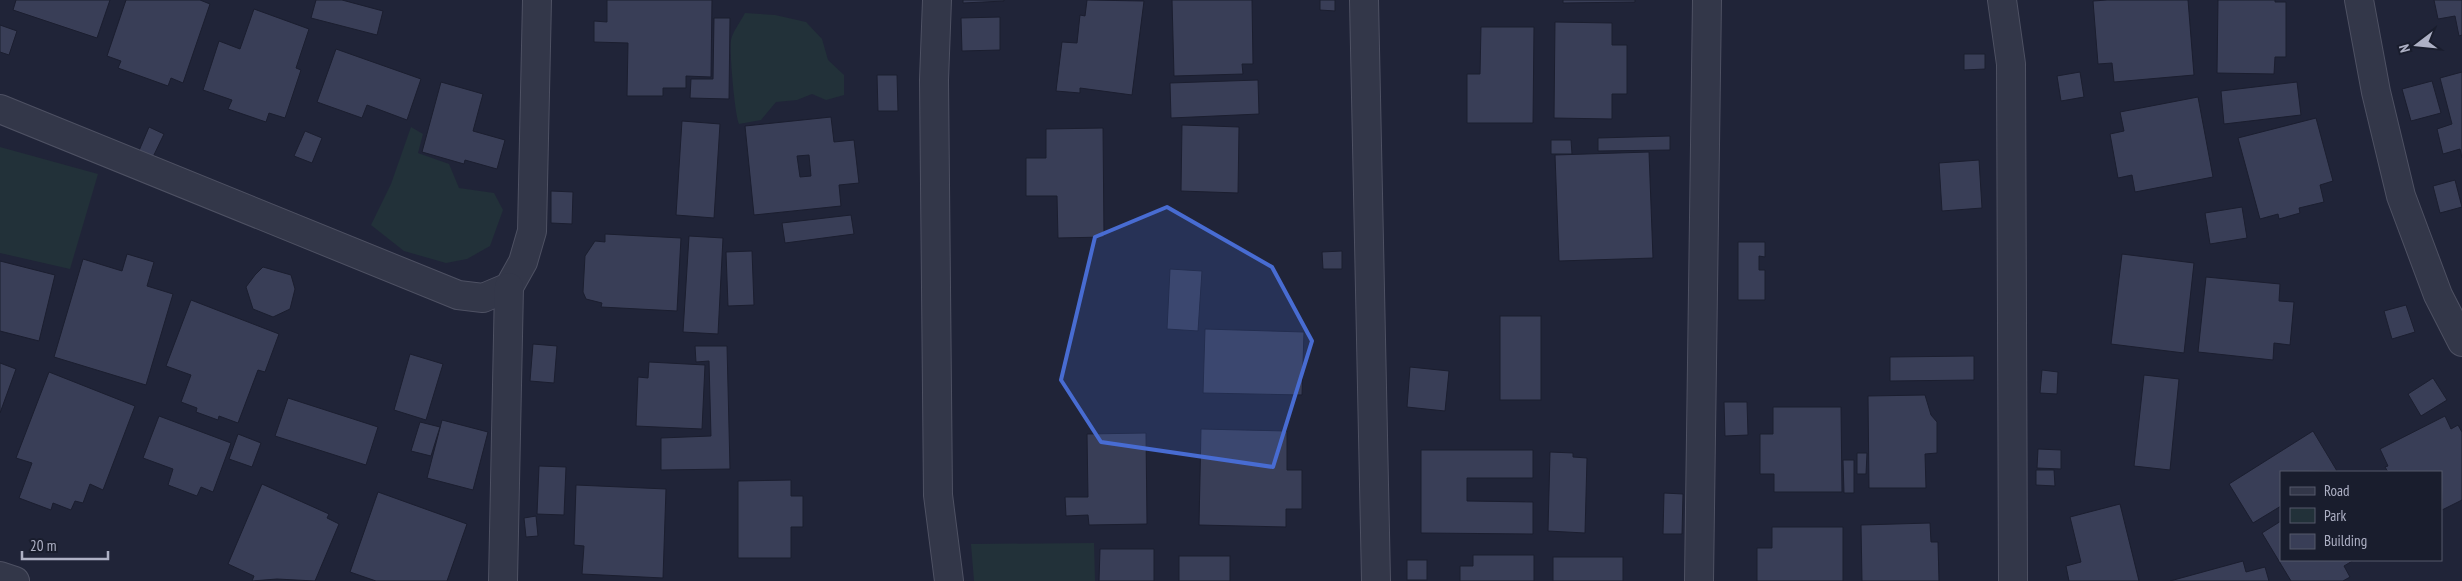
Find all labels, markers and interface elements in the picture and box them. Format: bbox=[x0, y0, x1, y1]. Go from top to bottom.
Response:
north arrow bbox=[2392, 20, 2442, 70]
text: N bbox=[2395, 42, 2414, 55]
legend bbox=[2280, 471, 2442, 561]
text: Road bbox=[2324, 481, 2350, 500]
text: Park bbox=[2324, 506, 2346, 525]
scale bar bbox=[22, 528, 109, 560]
text: Building bbox=[2324, 531, 2367, 550]
text: 20 m bbox=[30, 536, 56, 555]

